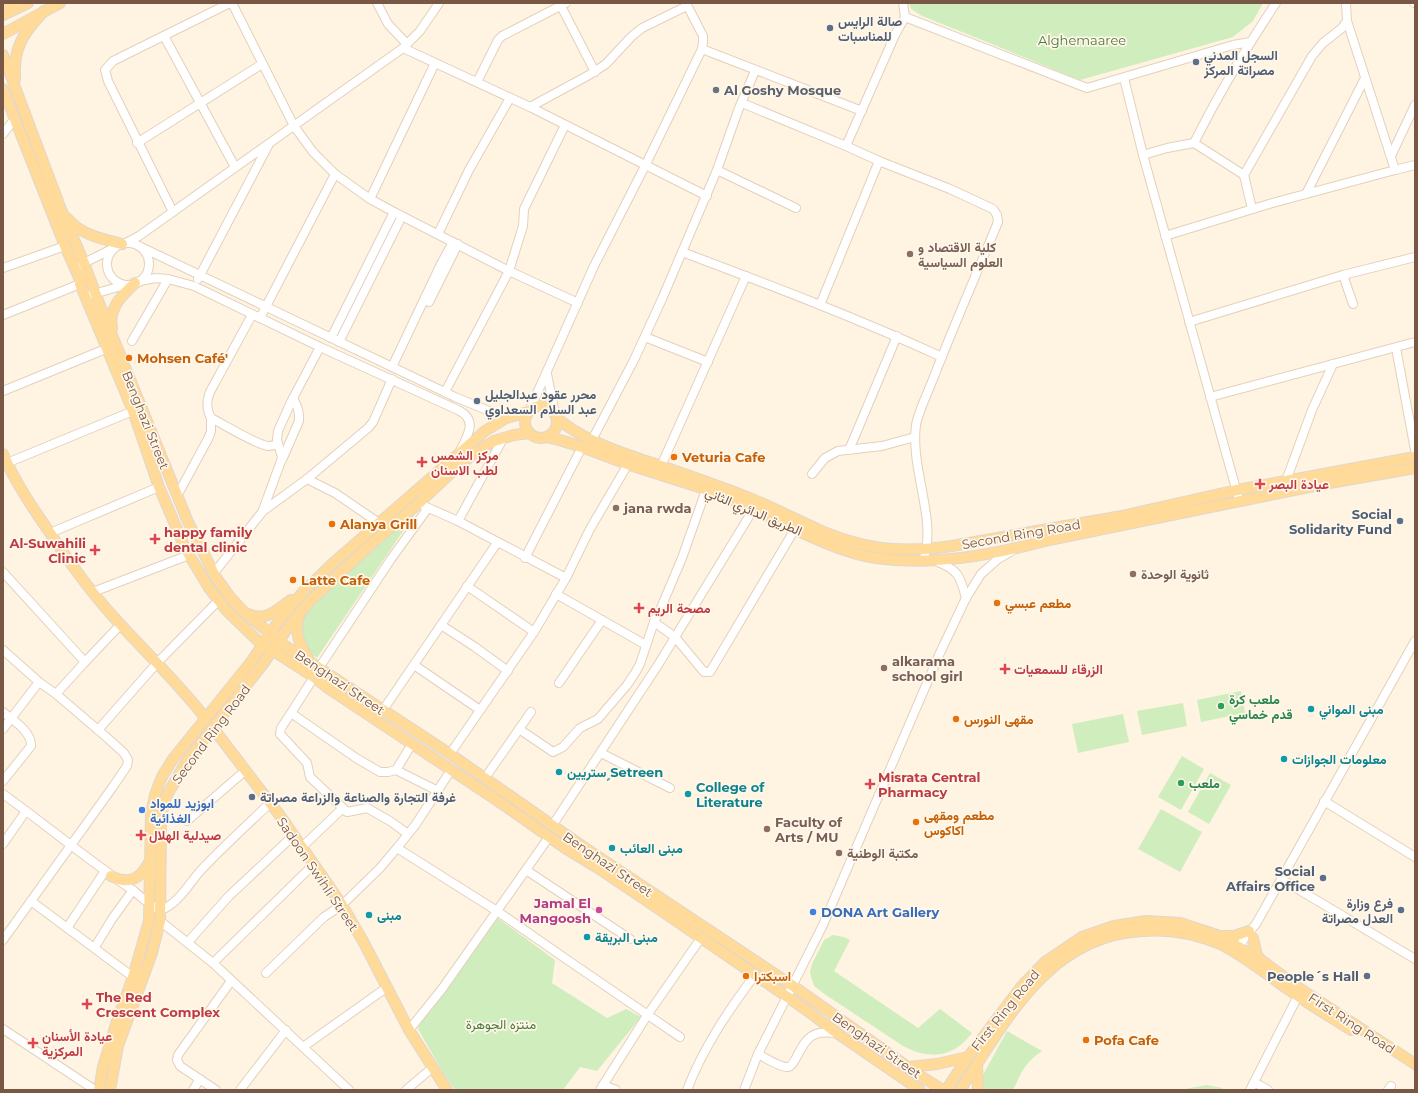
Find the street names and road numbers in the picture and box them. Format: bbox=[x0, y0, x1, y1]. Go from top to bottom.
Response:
street label: Benghazi Street bbox=[119, 368, 173, 472]
street label: الطريق الدائري الثاني bbox=[702, 483, 805, 541]
street label: Second Ring Road bbox=[960, 516, 1082, 552]
street label: Benghazi Street bbox=[292, 646, 388, 718]
street label: Second Ring Road bbox=[168, 681, 254, 787]
street label: Sadoon Swihli Street bbox=[274, 814, 362, 934]
street label: Benghazi Street bbox=[560, 828, 656, 900]
street label: First Ring Road bbox=[967, 966, 1043, 1054]
street label: First Ring Road bbox=[1306, 989, 1398, 1057]
street label: Benghazi Street bbox=[830, 1008, 924, 1082]

